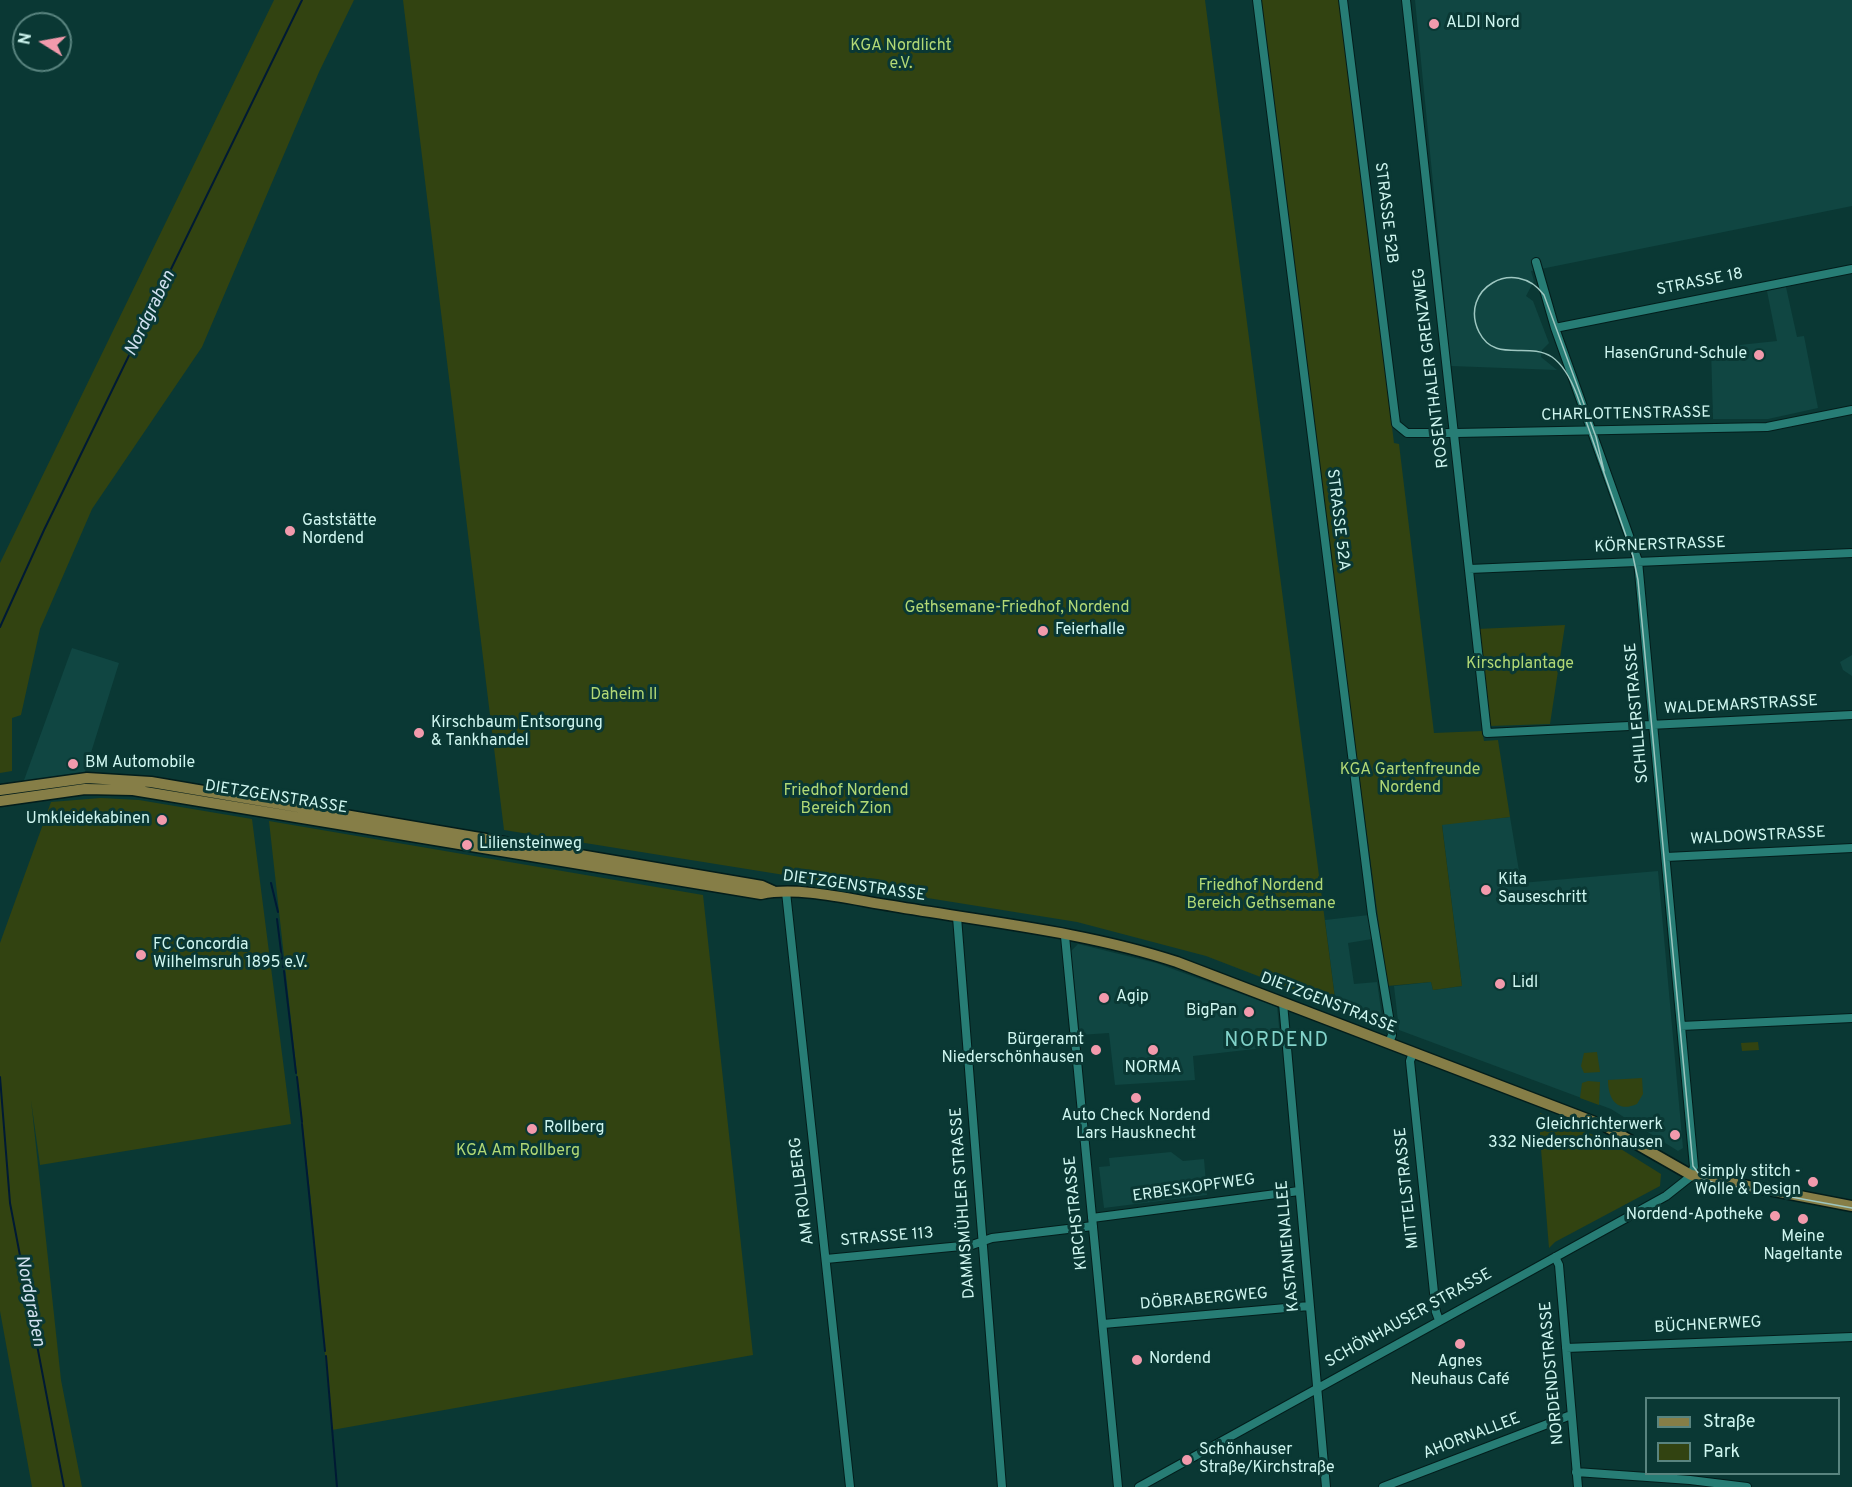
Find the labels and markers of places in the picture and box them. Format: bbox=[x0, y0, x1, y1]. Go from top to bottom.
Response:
place label: ALDI Nord bbox=[1446, 14, 1520, 34]
marker: ALDI Nord bbox=[1427, 17, 1441, 31]
place label: HasenGrund-Schule bbox=[1604, 345, 1747, 365]
marker: HasenGrund-Schule bbox=[1752, 348, 1766, 362]
place label: Gaststätte Nordend bbox=[302, 512, 377, 550]
marker: Gaststätte Nordend bbox=[283, 524, 297, 538]
place label: Feierhalle bbox=[1055, 621, 1125, 641]
marker: Feierhalle bbox=[1036, 624, 1050, 638]
place label: Kirschbaum Entsorgung & Tankhandel bbox=[431, 714, 603, 752]
marker: Kirschbaum Entsorgung & Tankhandel bbox=[412, 726, 426, 740]
place label: BM Automobile bbox=[85, 754, 195, 774]
marker: BM Automobile bbox=[66, 757, 80, 771]
place label: Umkleidekabinen bbox=[26, 810, 150, 830]
marker: Umkleidekabinen bbox=[155, 813, 169, 827]
place label: Liliensteinweg bbox=[479, 835, 582, 855]
marker: Liliensteinweg bbox=[460, 838, 474, 852]
place label: Kita Sauseschritt bbox=[1498, 871, 1587, 909]
marker: Kita Sauseschritt bbox=[1479, 883, 1493, 897]
place label: FC Concordia Wilhelmsruh 1895 e.V. bbox=[153, 936, 307, 974]
marker: FC Concordia Wilhelmsruh 1895 e.V. bbox=[134, 948, 148, 962]
place label: Lidl bbox=[1512, 974, 1538, 994]
marker: Lidl bbox=[1493, 977, 1507, 991]
place label: Agip bbox=[1116, 988, 1149, 1008]
marker: Agip bbox=[1097, 991, 1111, 1005]
place label: BigPan bbox=[1186, 1002, 1237, 1022]
marker: BigPan bbox=[1242, 1005, 1256, 1019]
place label: Bürgeramt Niederschönhausen bbox=[941, 1031, 1084, 1069]
marker: Bürgeramt Niederschönhausen bbox=[1089, 1043, 1103, 1057]
marker: NORMA bbox=[1146, 1043, 1160, 1057]
place label: NORMA bbox=[1125, 1059, 1181, 1079]
marker: Auto Check Nordend Lars Hausknecht bbox=[1129, 1091, 1143, 1105]
place label: Auto Check Nordend Lars Hausknecht bbox=[1061, 1107, 1211, 1145]
place label: Gleichrichterwerk 332 Niederschönhausen bbox=[1488, 1116, 1663, 1154]
place label: Rollberg bbox=[544, 1119, 604, 1139]
marker: Rollberg bbox=[525, 1122, 539, 1136]
marker: Gleichrichterwerk 332 Niederschönhausen bbox=[1668, 1128, 1682, 1142]
place label: simply stitch - Wolle & Design bbox=[1695, 1163, 1801, 1201]
marker: simply stitch - Wolle & Design bbox=[1806, 1175, 1820, 1189]
place label: Nordend-Apotheke bbox=[1626, 1206, 1763, 1226]
marker: Nordend-Apotheke bbox=[1768, 1209, 1782, 1223]
marker: Meine Nageltante bbox=[1796, 1212, 1810, 1226]
place label: Meine Nageltante bbox=[1763, 1228, 1843, 1266]
marker: Agnes Neuhaus Café bbox=[1453, 1337, 1467, 1351]
place label: Nordend bbox=[1149, 1350, 1211, 1370]
marker: Nordend bbox=[1130, 1353, 1144, 1367]
place label: Agnes Neuhaus Café bbox=[1410, 1353, 1510, 1391]
place label: Schönhauser Straße/Kirchstraße bbox=[1199, 1441, 1335, 1479]
marker: Schönhauser Straße/Kirchstraße bbox=[1180, 1453, 1194, 1467]

